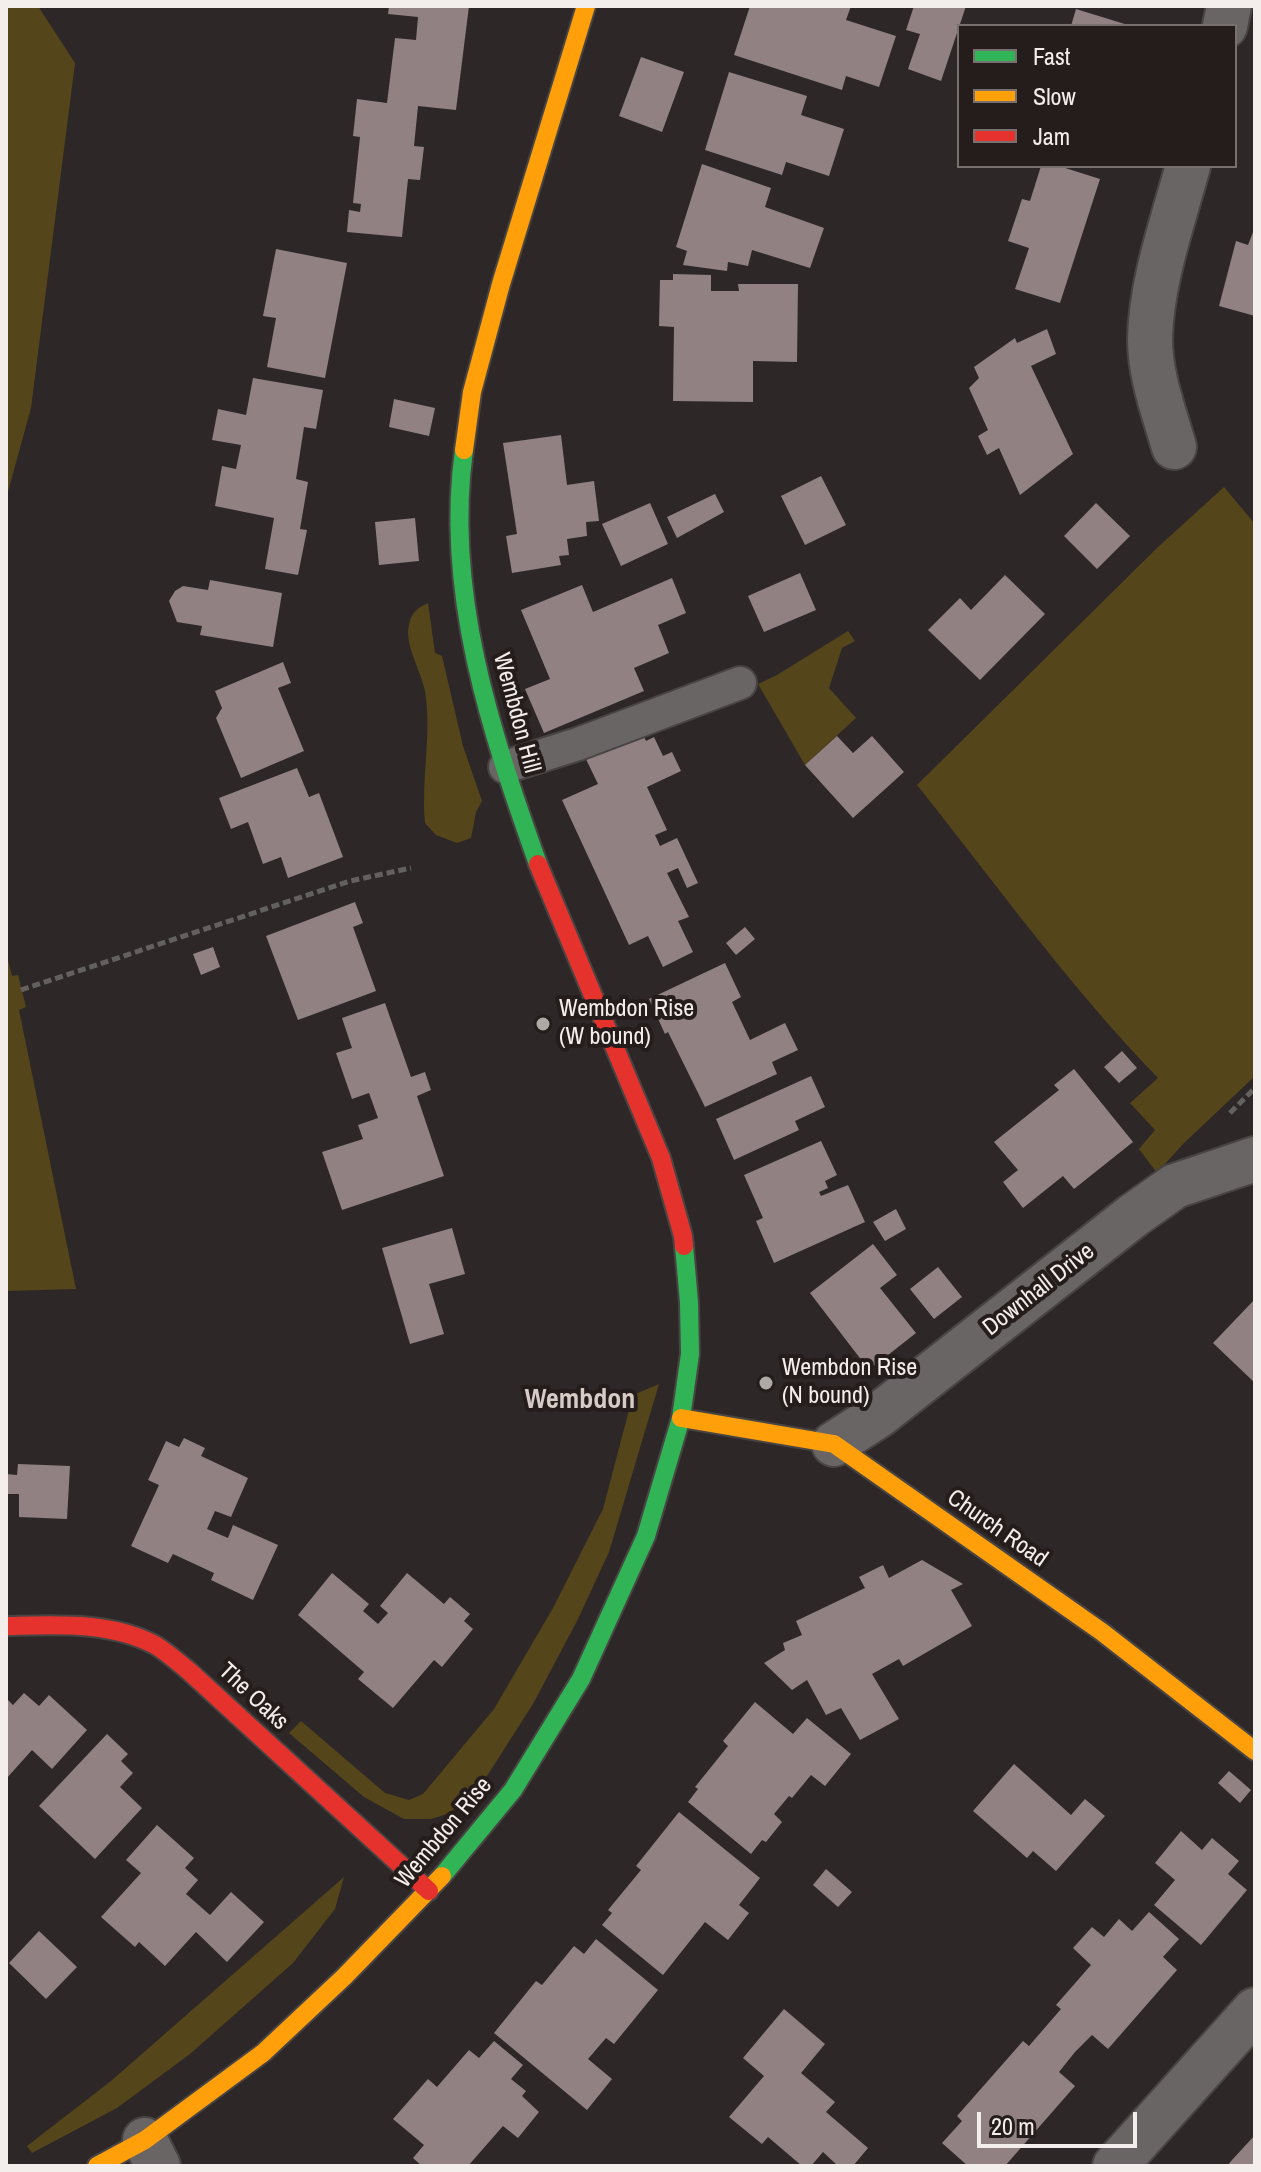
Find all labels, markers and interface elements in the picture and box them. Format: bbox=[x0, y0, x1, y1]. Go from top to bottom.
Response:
legend bbox=[957, 24, 1237, 168]
text: Fast bbox=[1033, 40, 1070, 72]
text: Slow bbox=[1033, 80, 1076, 112]
text: Jam bbox=[1033, 120, 1070, 152]
street label: Wembdon Hill bbox=[486, 650, 546, 776]
place label: Wembdon Rise (W bound) bbox=[559, 996, 694, 1052]
marker: Wembdon Rise (W bound) bbox=[534, 1015, 552, 1033]
street label: Downhall Drive bbox=[978, 1238, 1100, 1342]
place label: Wembdon Rise (N bound) bbox=[782, 1355, 917, 1411]
marker: Wembdon Rise (N bound) bbox=[757, 1374, 775, 1392]
district label: Wembdon bbox=[525, 1383, 635, 1417]
street label: Church Road bbox=[941, 1484, 1053, 1574]
street label: The Oaks bbox=[212, 1657, 294, 1737]
street label: Wembdon Rise bbox=[389, 1772, 499, 1894]
scale bar bbox=[981, 2096, 1141, 2146]
text: 20 m bbox=[991, 2110, 1035, 2142]

